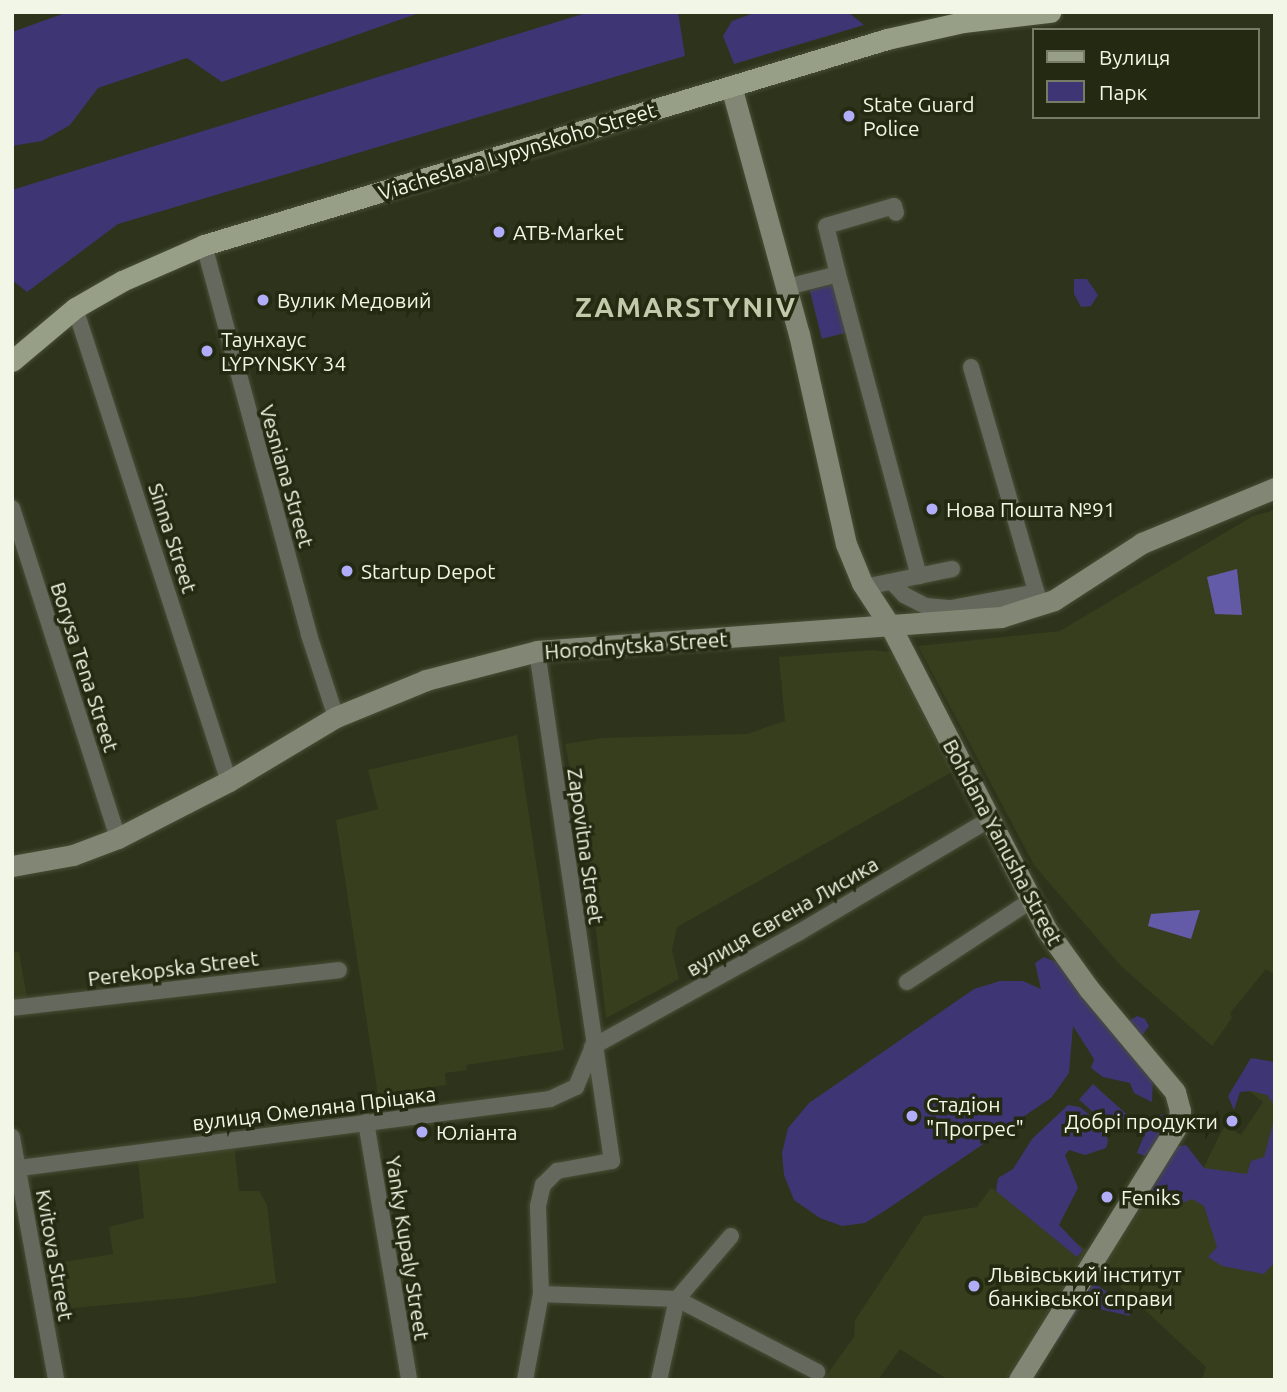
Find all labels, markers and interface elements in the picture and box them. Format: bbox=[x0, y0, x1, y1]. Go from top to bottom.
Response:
legend bbox=[1032, 28, 1259, 119]
text: Вулиця bbox=[1099, 45, 1170, 69]
text: Парк bbox=[1099, 80, 1147, 104]
place label: State Guard Police bbox=[863, 91, 975, 141]
street label: Viacheslava Lypynskoho Street bbox=[375, 97, 659, 205]
marker: State Guard Police bbox=[841, 108, 857, 124]
place label: ATB-Market bbox=[513, 219, 624, 245]
marker: ATB-Market bbox=[491, 224, 507, 240]
place label: Вулик Медовий bbox=[277, 287, 431, 313]
district label: ZAMARSTYNIV bbox=[576, 290, 796, 324]
marker: Вулик Медовий bbox=[255, 292, 271, 308]
place label: Таунхаус LYPYNSKY 34 bbox=[221, 326, 346, 376]
marker: Таунхаус LYPYNSKY 34 bbox=[199, 343, 215, 359]
street label: Vesniana Street bbox=[255, 402, 319, 550]
street label: Sinna Street bbox=[143, 480, 203, 596]
place label: Нова Пошта №91 bbox=[946, 496, 1116, 522]
marker: Нова Пошта №91 bbox=[924, 501, 940, 517]
place label: Startup Depot bbox=[361, 558, 496, 584]
marker: Startup Depot bbox=[339, 563, 355, 579]
street label: Borysa Tena Street bbox=[46, 579, 124, 755]
street label: Horodnytska Street bbox=[544, 626, 728, 664]
street label: Bohdana Yanusha Street bbox=[938, 735, 1068, 949]
street label: Zapovitna Street bbox=[563, 766, 609, 926]
street label: вулиця Євгена Лисика bbox=[681, 851, 883, 981]
street label: Perekopska Street bbox=[86, 945, 260, 991]
street label: вулиця Омеляна Пріцака bbox=[191, 1081, 437, 1135]
place label: Стадіон "Прогрес" bbox=[926, 1091, 1024, 1141]
marker: Стадіон "Прогрес" bbox=[904, 1108, 920, 1124]
place label: Добрі продукти bbox=[1064, 1108, 1218, 1134]
marker: Добрі продукти bbox=[1224, 1113, 1240, 1129]
place label: Юліанта bbox=[436, 1119, 518, 1145]
marker: Юліанта bbox=[414, 1124, 430, 1140]
street label: Yanky Kupaly Street bbox=[381, 1154, 435, 1342]
place label: Feniks bbox=[1121, 1184, 1180, 1210]
street label: Kvitova Street bbox=[31, 1187, 79, 1323]
marker: Feniks bbox=[1099, 1189, 1115, 1205]
place label: Львівський інститут банківської справи bbox=[988, 1261, 1182, 1311]
marker: Львівський інститут банківської справи bbox=[966, 1278, 982, 1294]

